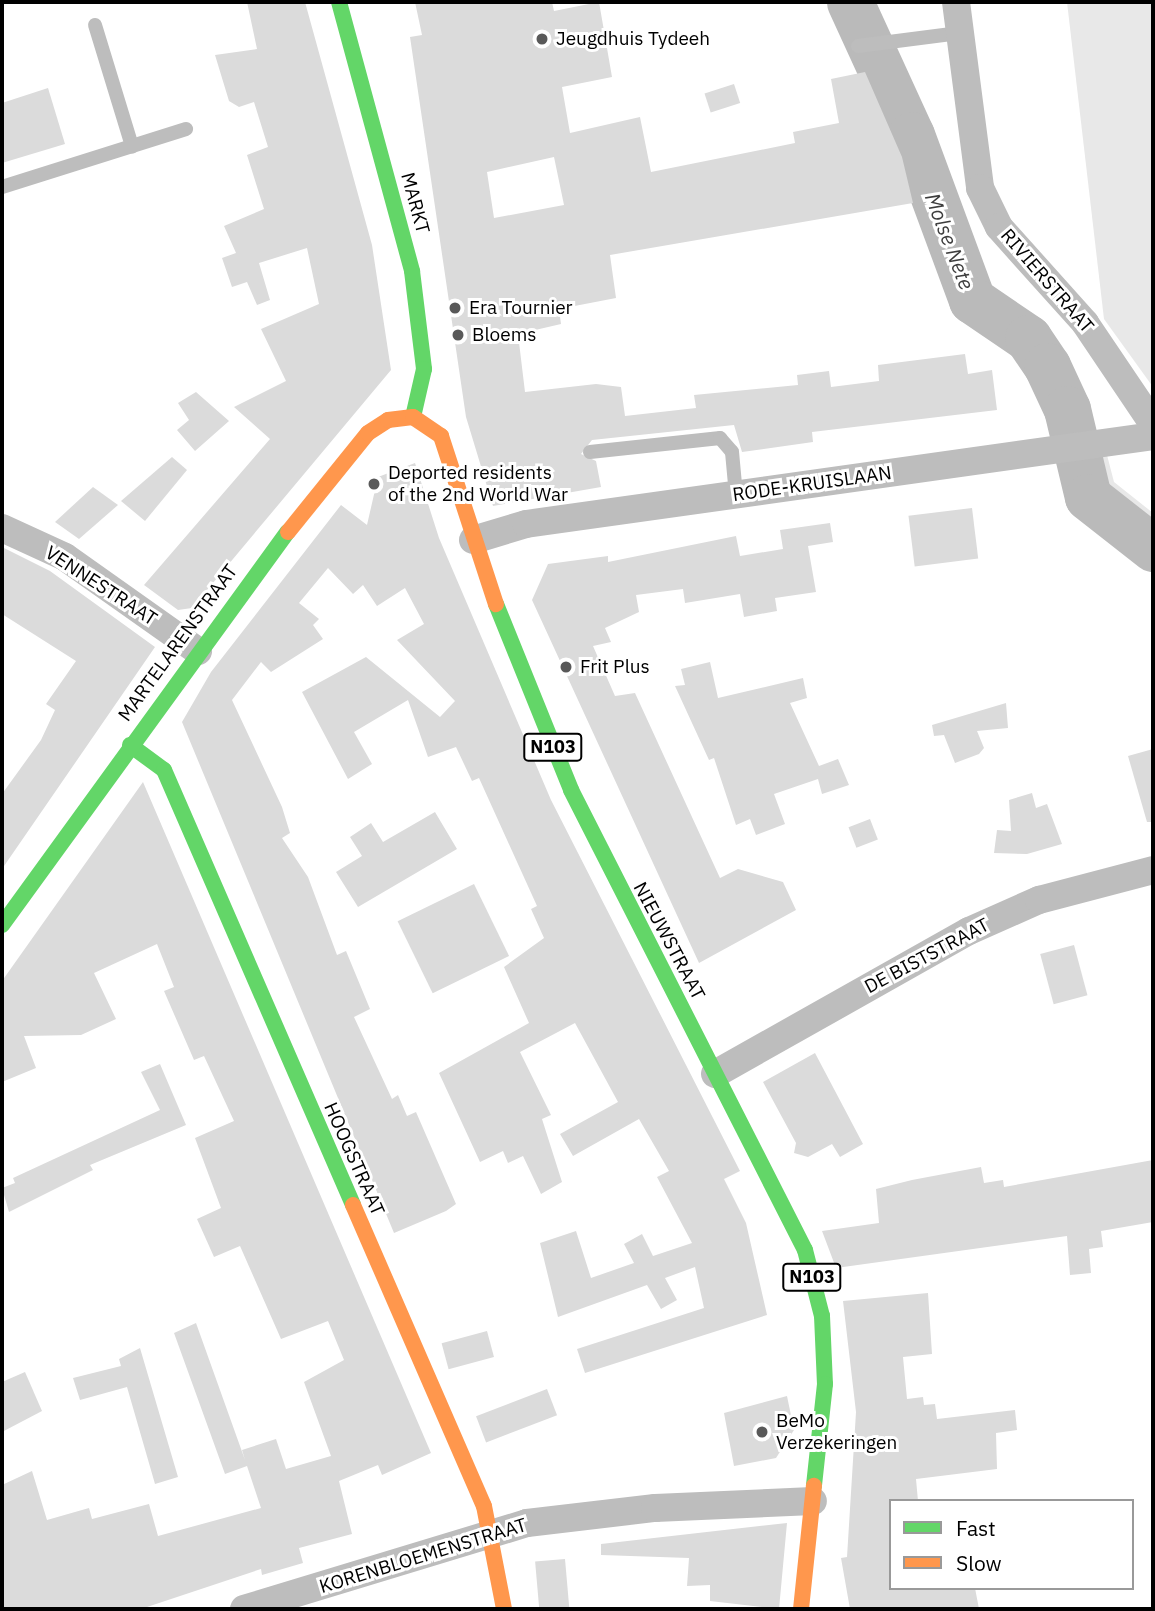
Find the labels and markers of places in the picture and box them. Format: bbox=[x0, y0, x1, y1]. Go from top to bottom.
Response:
place label: Jeugdhuis Tydeeh bbox=[556, 28, 710, 50]
marker: Jeugdhuis Tydeeh bbox=[534, 31, 550, 47]
place label: Era Tournier bbox=[469, 297, 573, 319]
marker: Era Tournier bbox=[447, 300, 463, 316]
place label: Bloems bbox=[472, 324, 536, 346]
marker: Bloems bbox=[450, 327, 466, 343]
place label: Deported residents of the 2nd World War bbox=[388, 462, 568, 506]
marker: Deported residents of the 2nd World War bbox=[366, 476, 382, 492]
place label: Frit Plus bbox=[580, 656, 650, 678]
marker: Frit Plus bbox=[558, 659, 574, 675]
place label: BeMo Verzekeringen bbox=[776, 1410, 897, 1454]
marker: BeMo Verzekeringen bbox=[754, 1424, 770, 1440]

